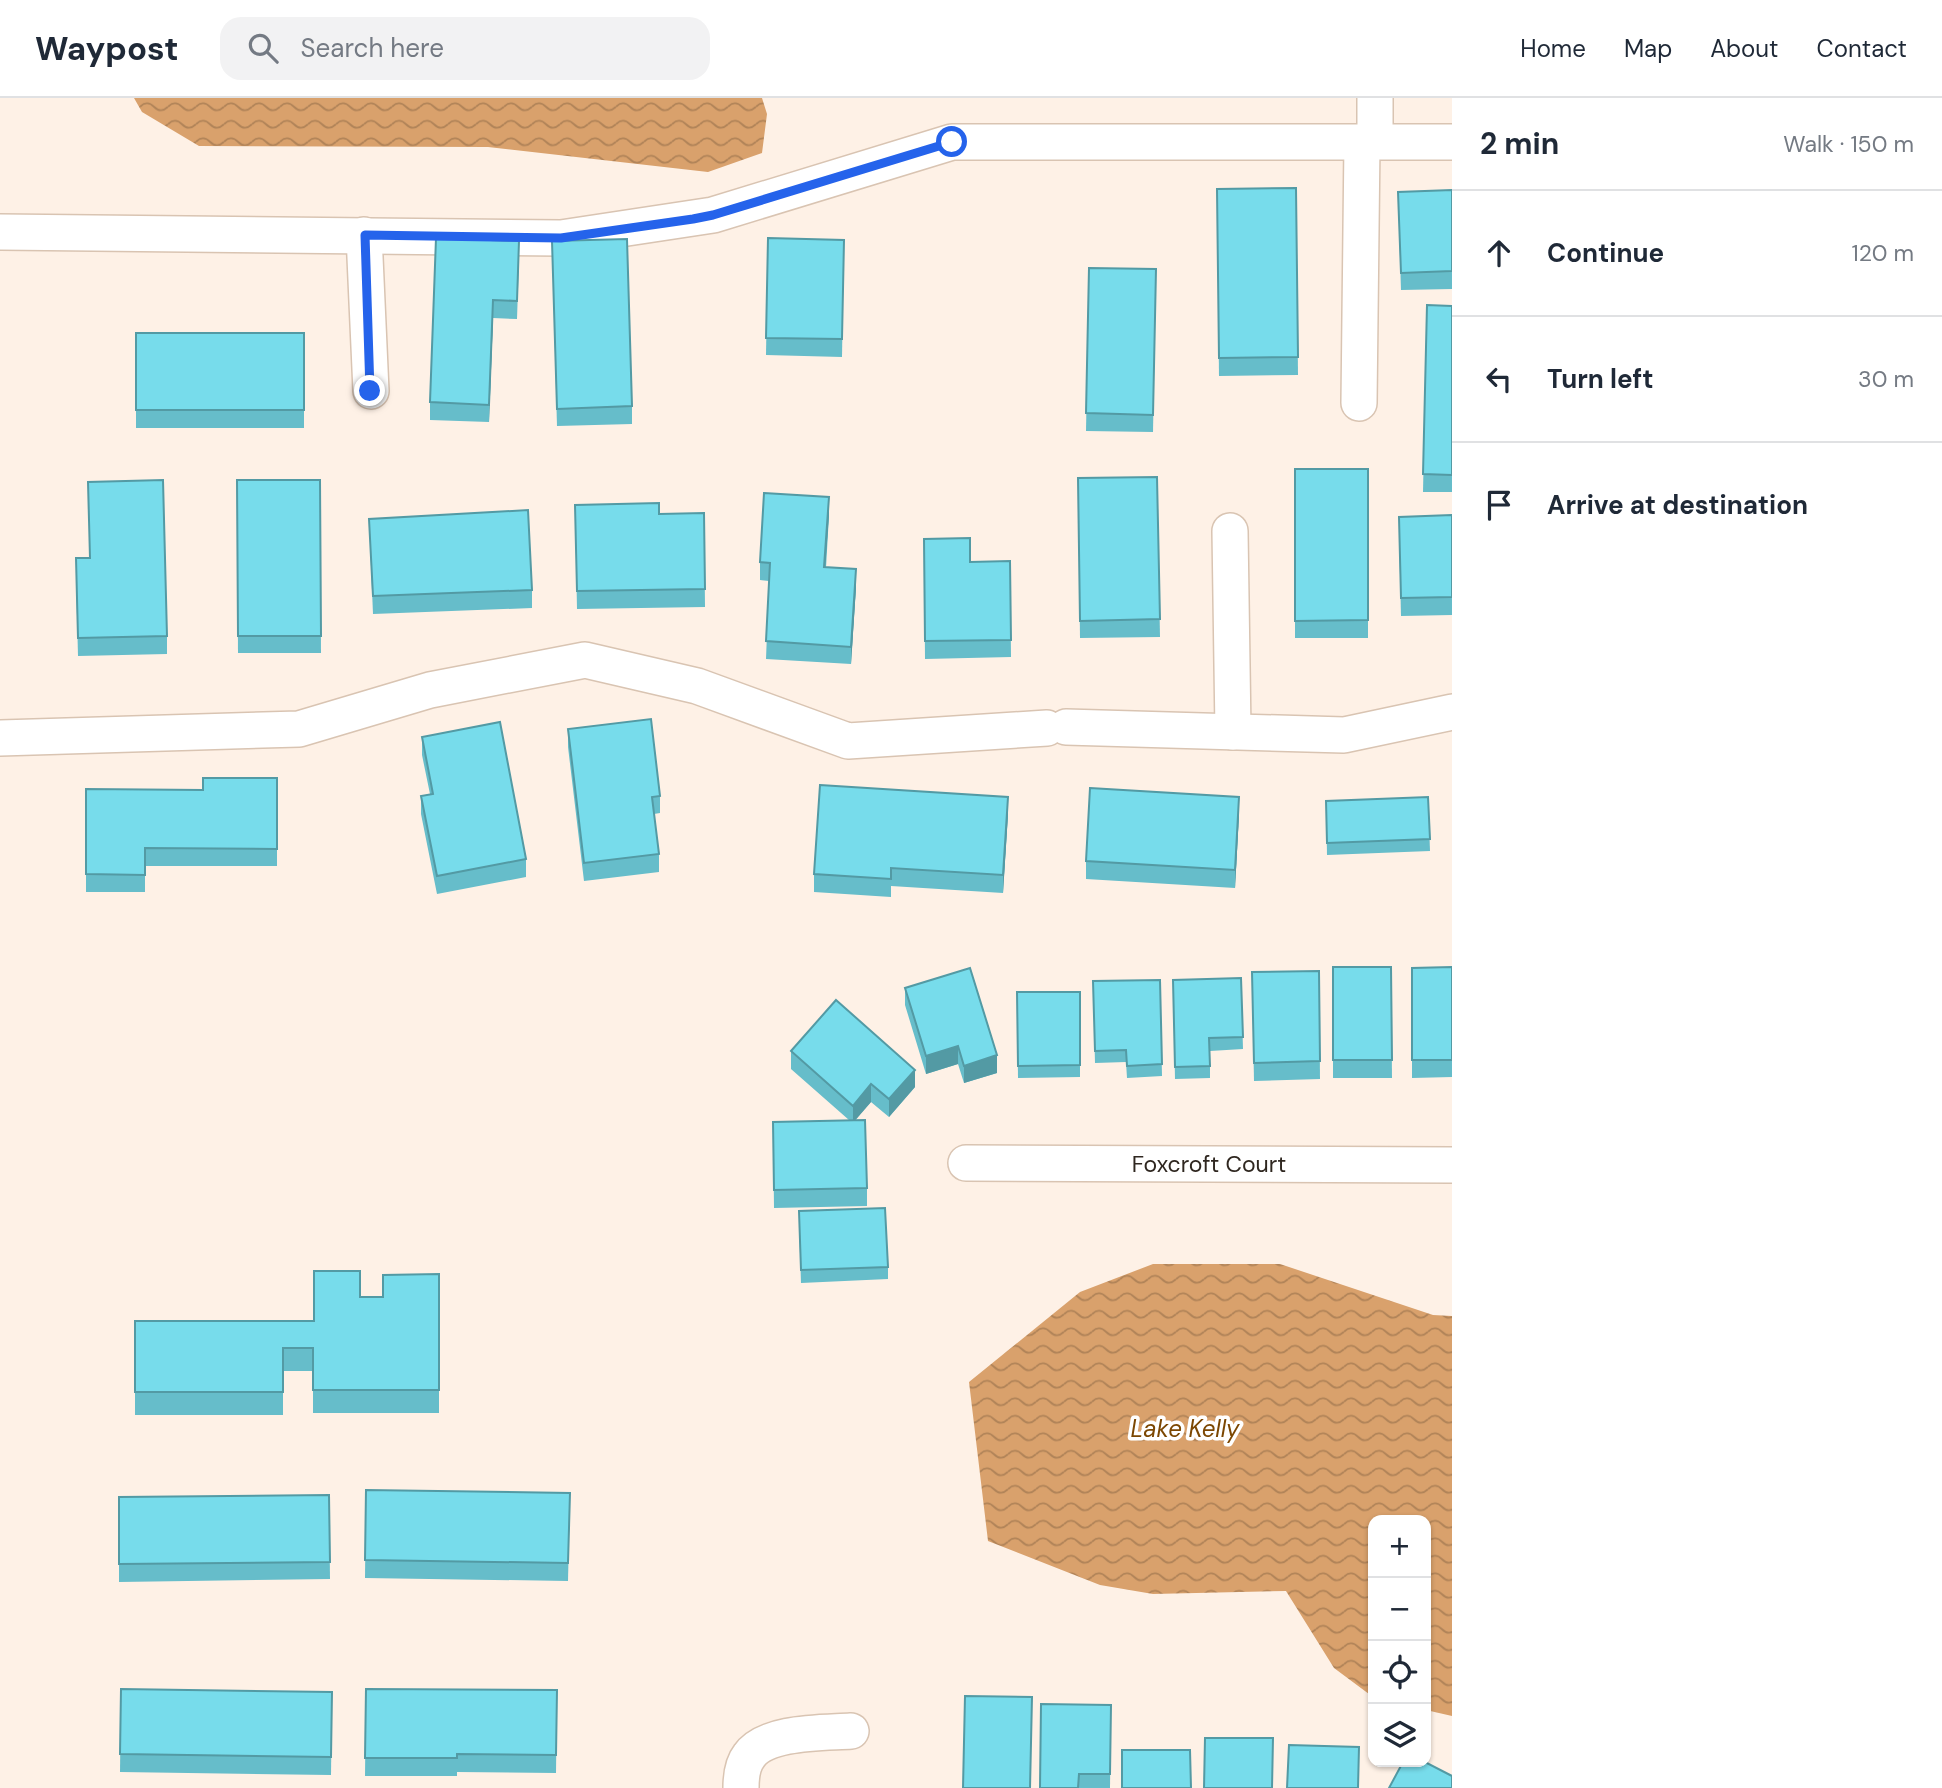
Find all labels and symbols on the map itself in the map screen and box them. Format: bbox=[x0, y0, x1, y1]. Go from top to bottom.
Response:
route start bbox=[936, 126, 967, 157]
route end bbox=[354, 375, 385, 406]
street label: Foxcroft Court bbox=[1132, 1149, 1286, 1179]
water label: Lake Kelly bbox=[1130, 1413, 1240, 1444]

